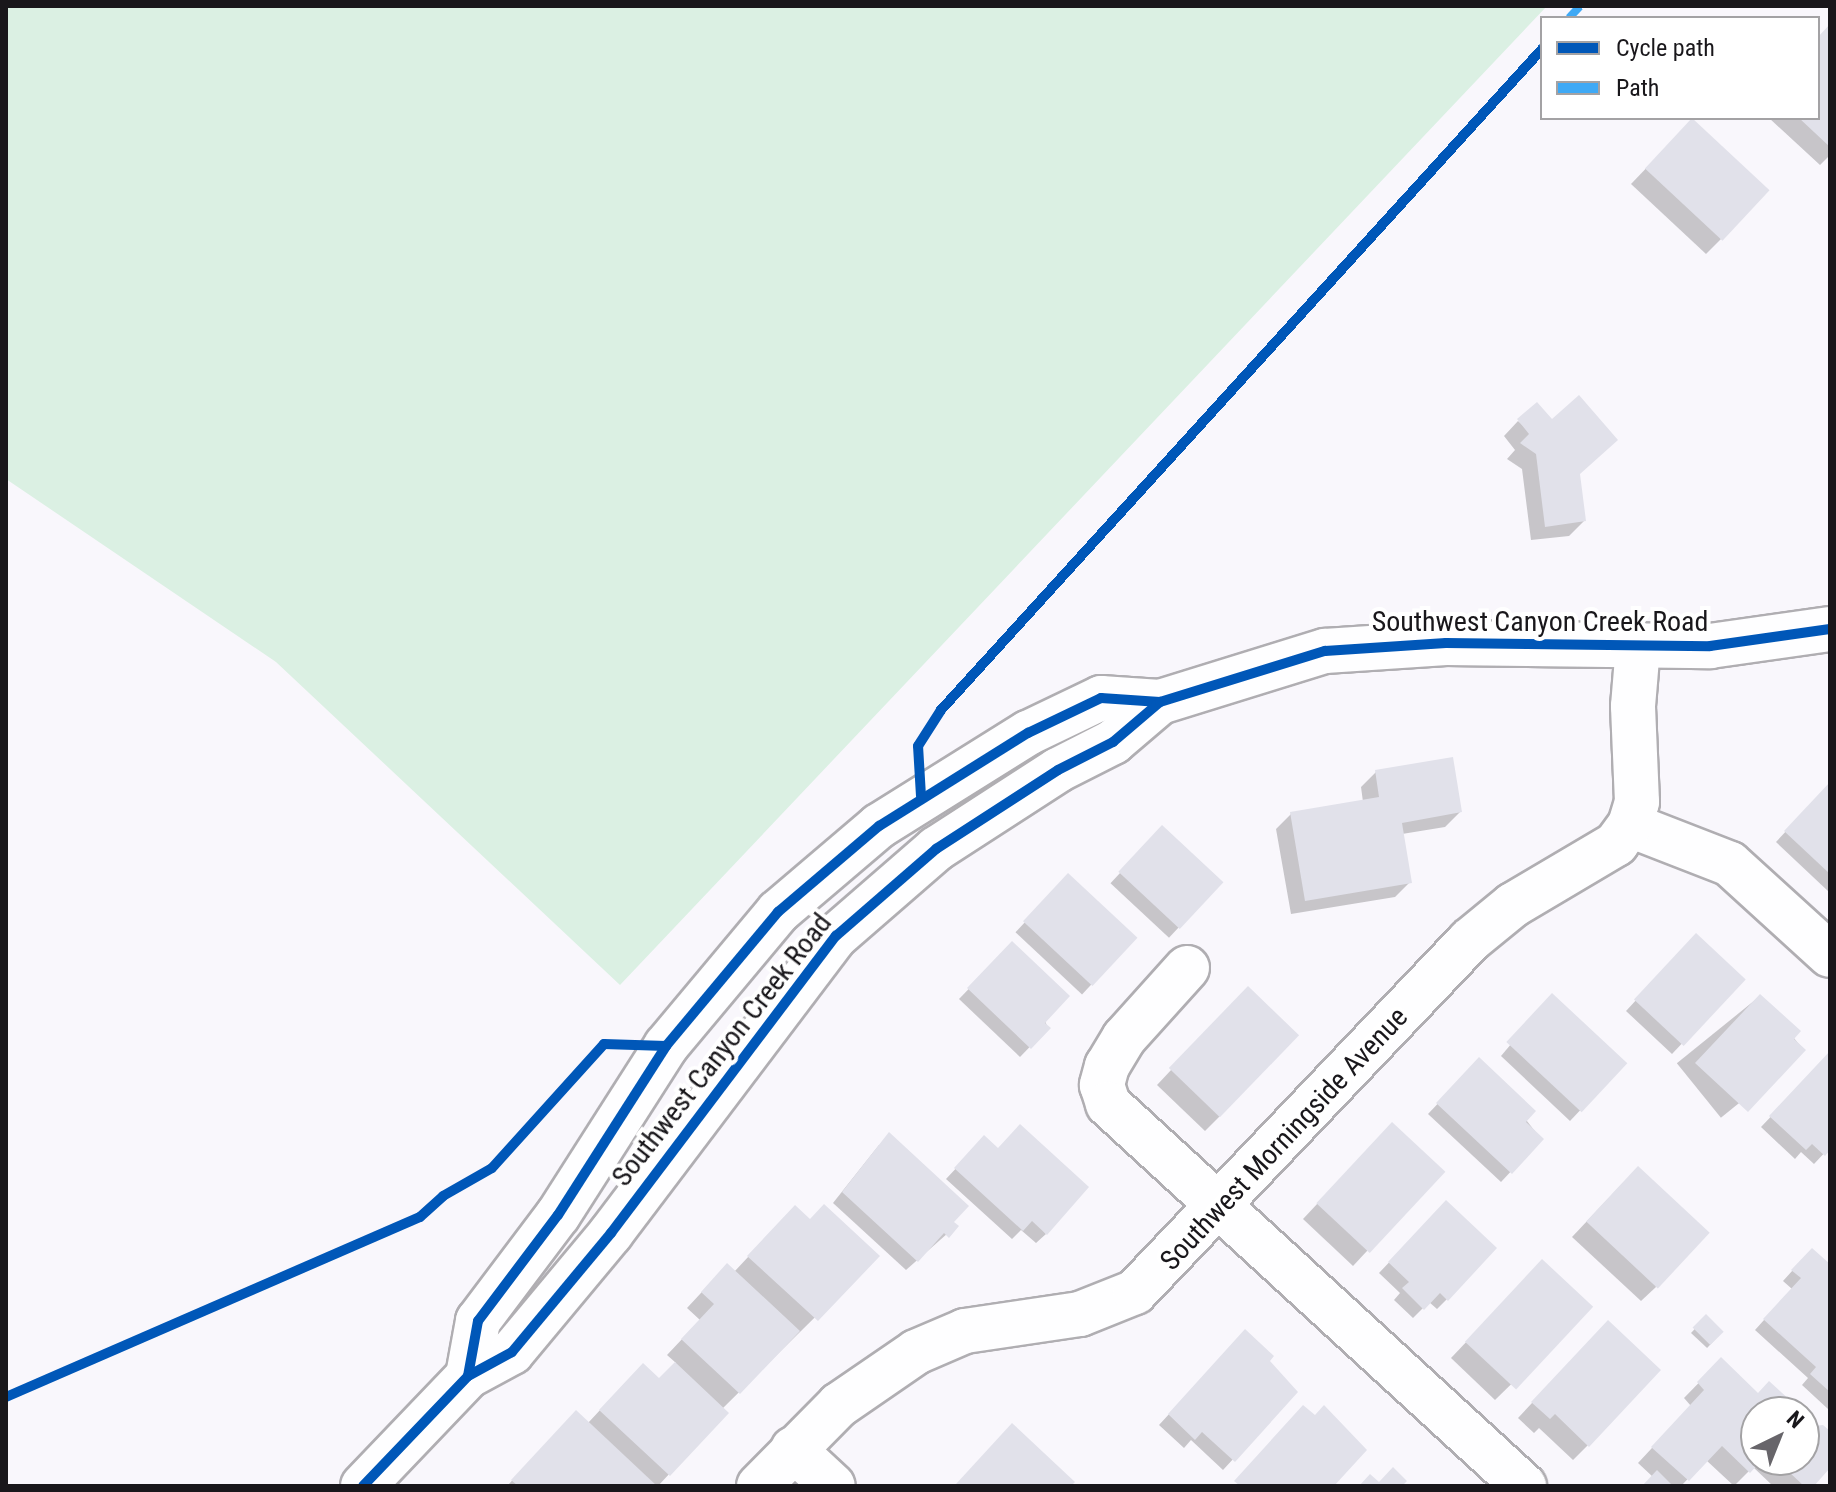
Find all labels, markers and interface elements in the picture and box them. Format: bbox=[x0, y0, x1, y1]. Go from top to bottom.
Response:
legend bbox=[1540, 16, 1820, 120]
text: Cycle path bbox=[1616, 34, 1715, 62]
text: Path bbox=[1616, 74, 1659, 102]
street label: Southwest Canyon Creek Road bbox=[1372, 605, 1708, 639]
street label: Southwest Canyon Creek Road bbox=[605, 907, 839, 1193]
street label: Southwest Morningside Avenue bbox=[1153, 1001, 1415, 1277]
north arrow bbox=[1740, 1396, 1820, 1476]
text: N bbox=[1782, 1406, 1809, 1433]

